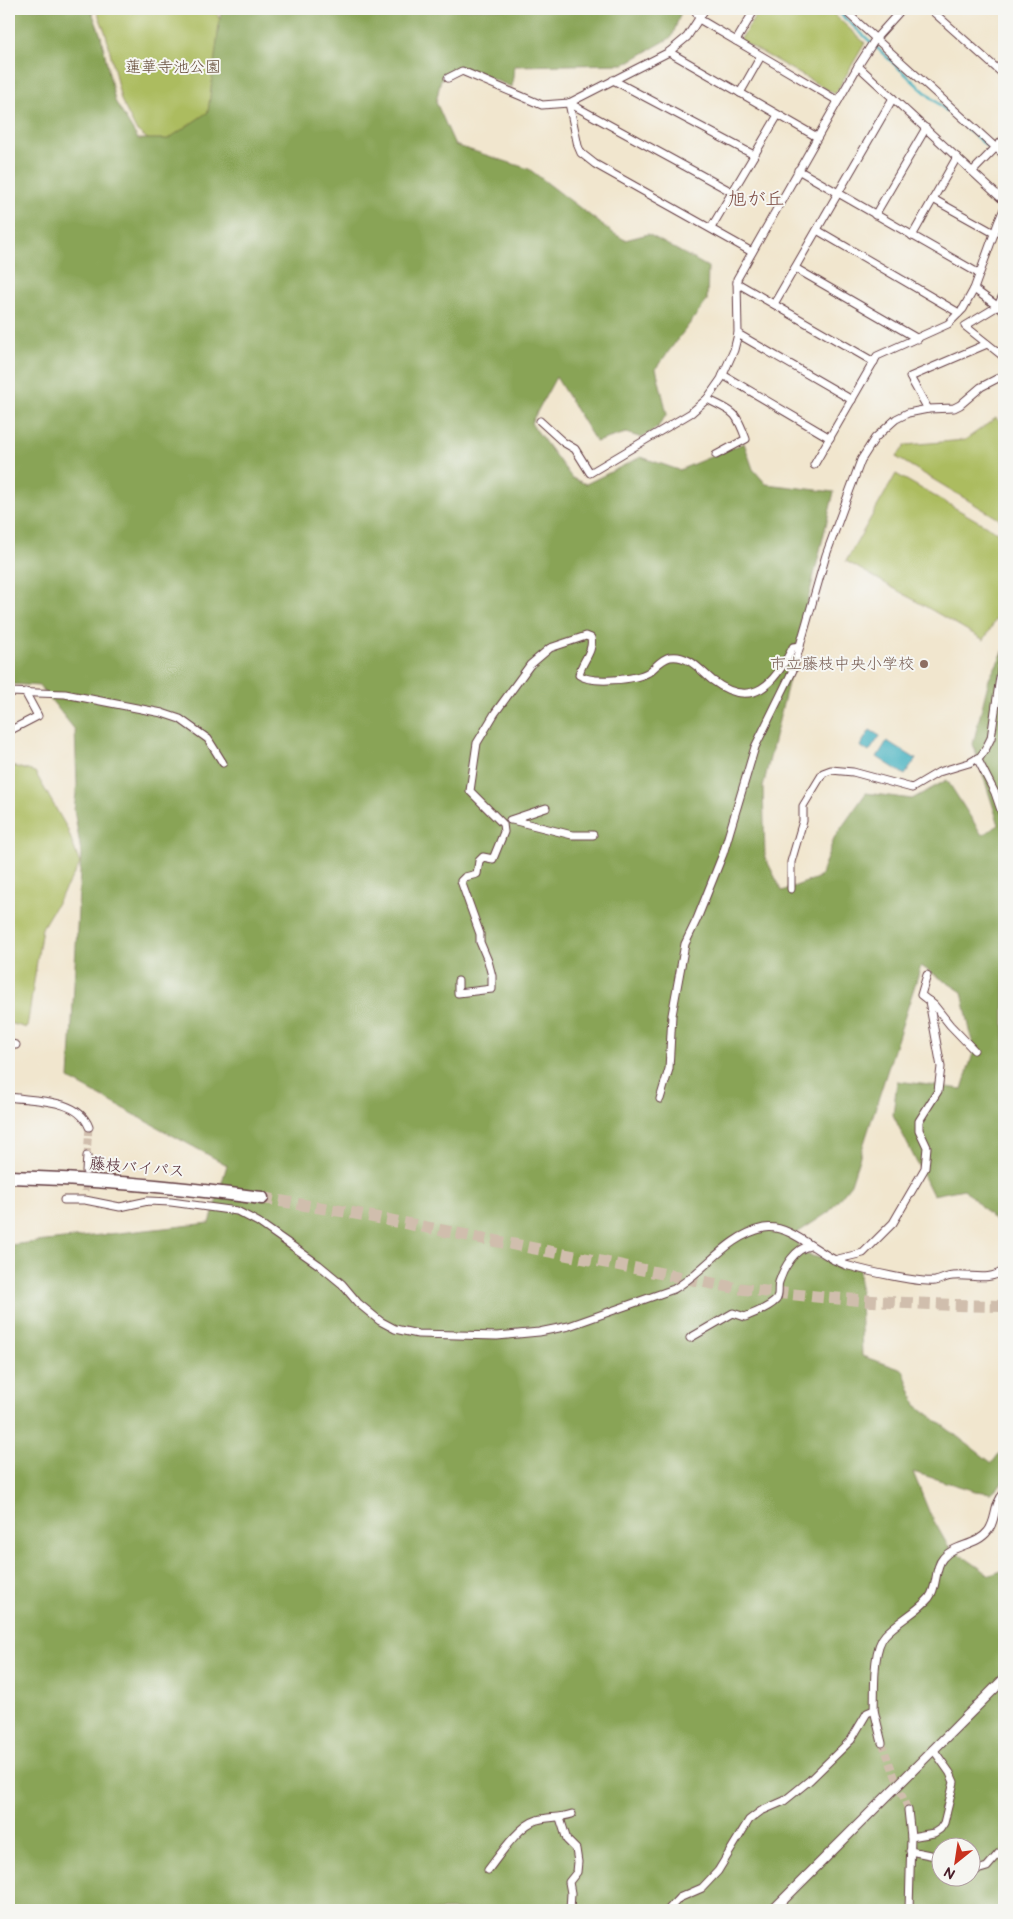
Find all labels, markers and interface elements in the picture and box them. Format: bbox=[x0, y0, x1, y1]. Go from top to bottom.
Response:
park label: 蓮華寺池公園 bbox=[125, 58, 221, 77]
district label: 旭が丘 bbox=[727, 188, 785, 211]
place label: 市立藤枝中央小学校 bbox=[770, 655, 914, 674]
marker: 市立藤枝中央小学校 bbox=[918, 658, 930, 670]
street label: 藤枝バイパス bbox=[89, 1154, 185, 1182]
north arrow bbox=[930, 1836, 980, 1886]
text: N bbox=[941, 1863, 959, 1883]

